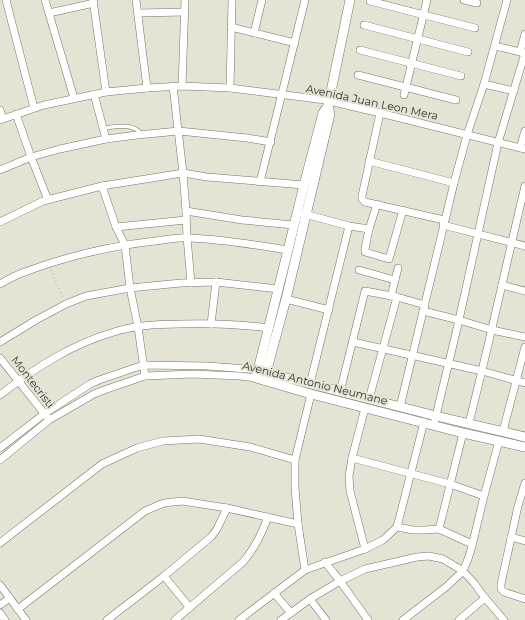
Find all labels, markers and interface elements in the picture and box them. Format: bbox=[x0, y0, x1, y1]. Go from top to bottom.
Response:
street label: Avenida Juan Leon Mera bbox=[305, 81, 439, 123]
street label: Montecristi bbox=[8, 353, 58, 411]
street label: Avenida Antonio Neumane bbox=[241, 358, 389, 408]

